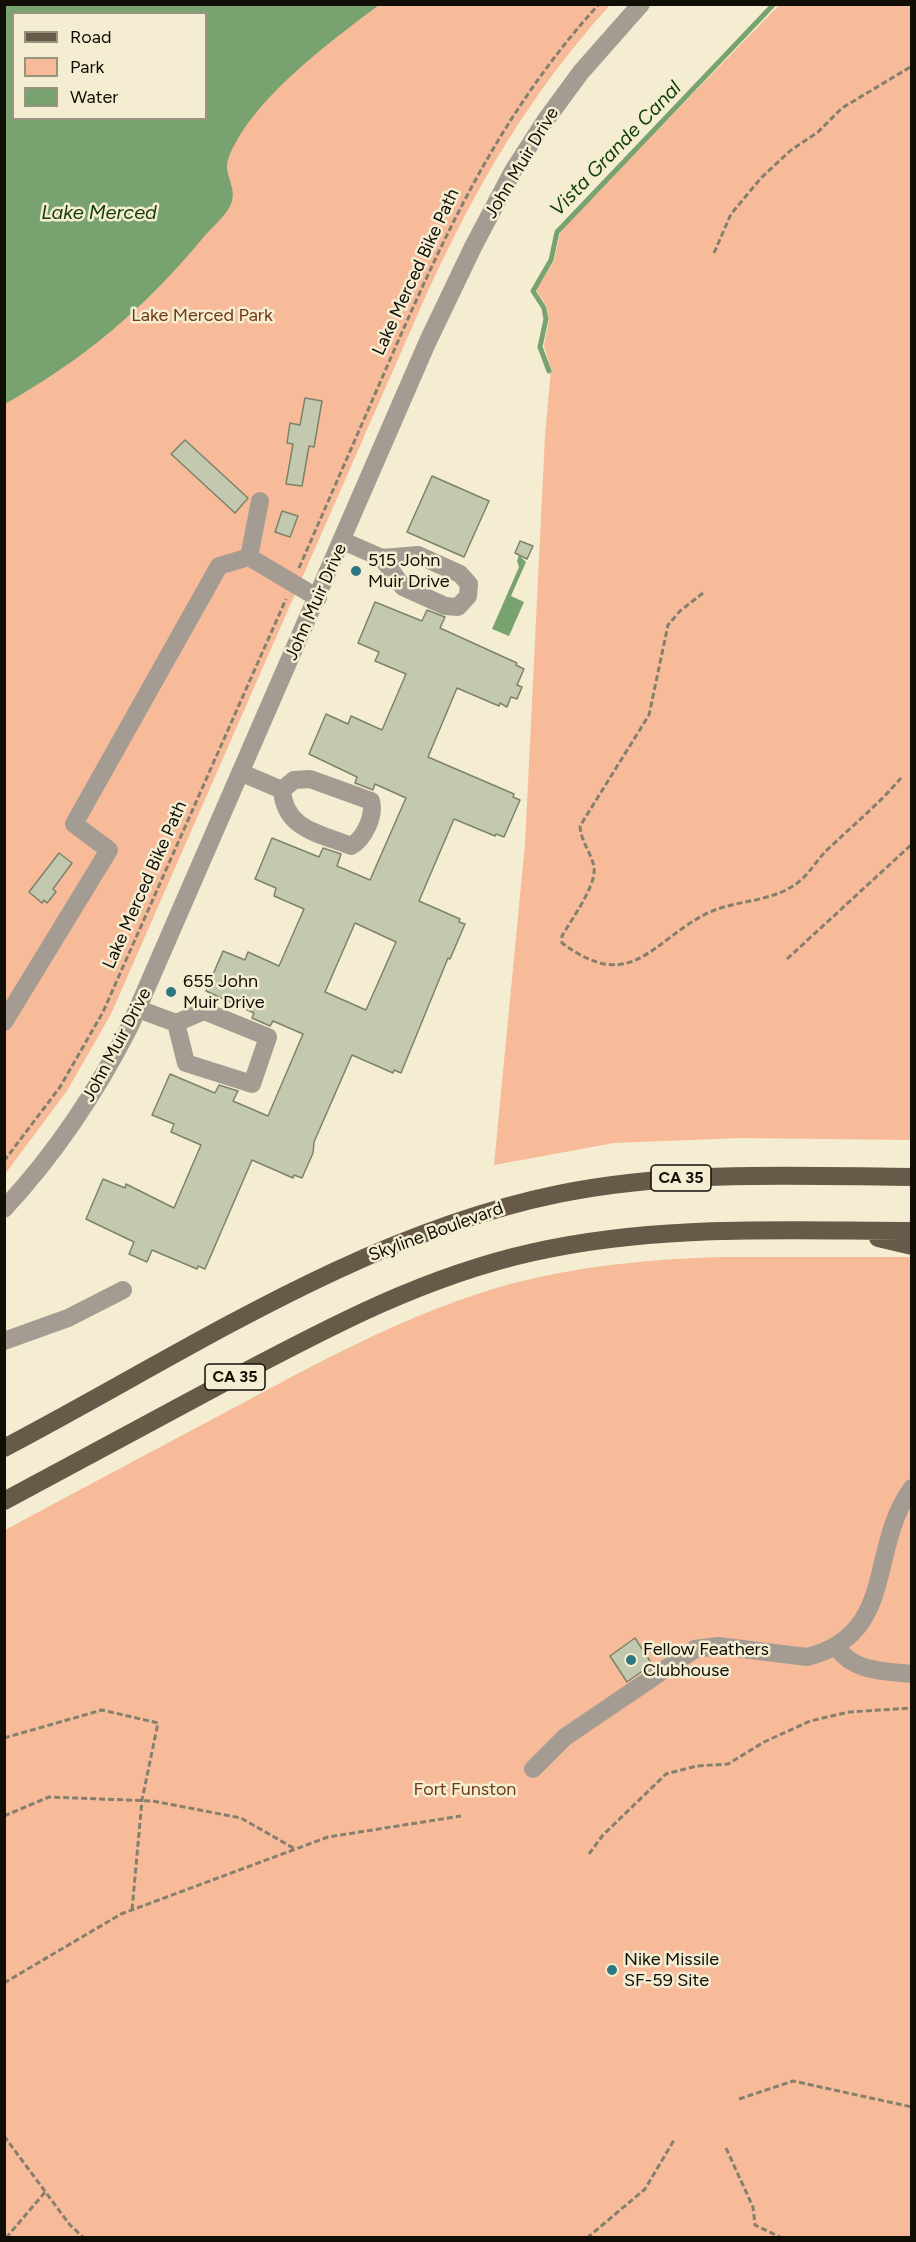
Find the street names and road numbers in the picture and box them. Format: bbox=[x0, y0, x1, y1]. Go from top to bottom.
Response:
street label: John Muir Drive bbox=[480, 104, 564, 222]
street label: Lake Merced Bike Path bbox=[368, 185, 464, 359]
street label: John Muir Drive bbox=[281, 540, 351, 664]
street label: Lake Merced Bike Path bbox=[98, 798, 192, 972]
street label: John Muir Drive bbox=[78, 984, 156, 1106]
road number: CA 35 bbox=[651, 1165, 711, 1191]
street label: Skyline Boulevard bbox=[366, 1198, 506, 1266]
road number: CA 35 bbox=[205, 1364, 265, 1390]

